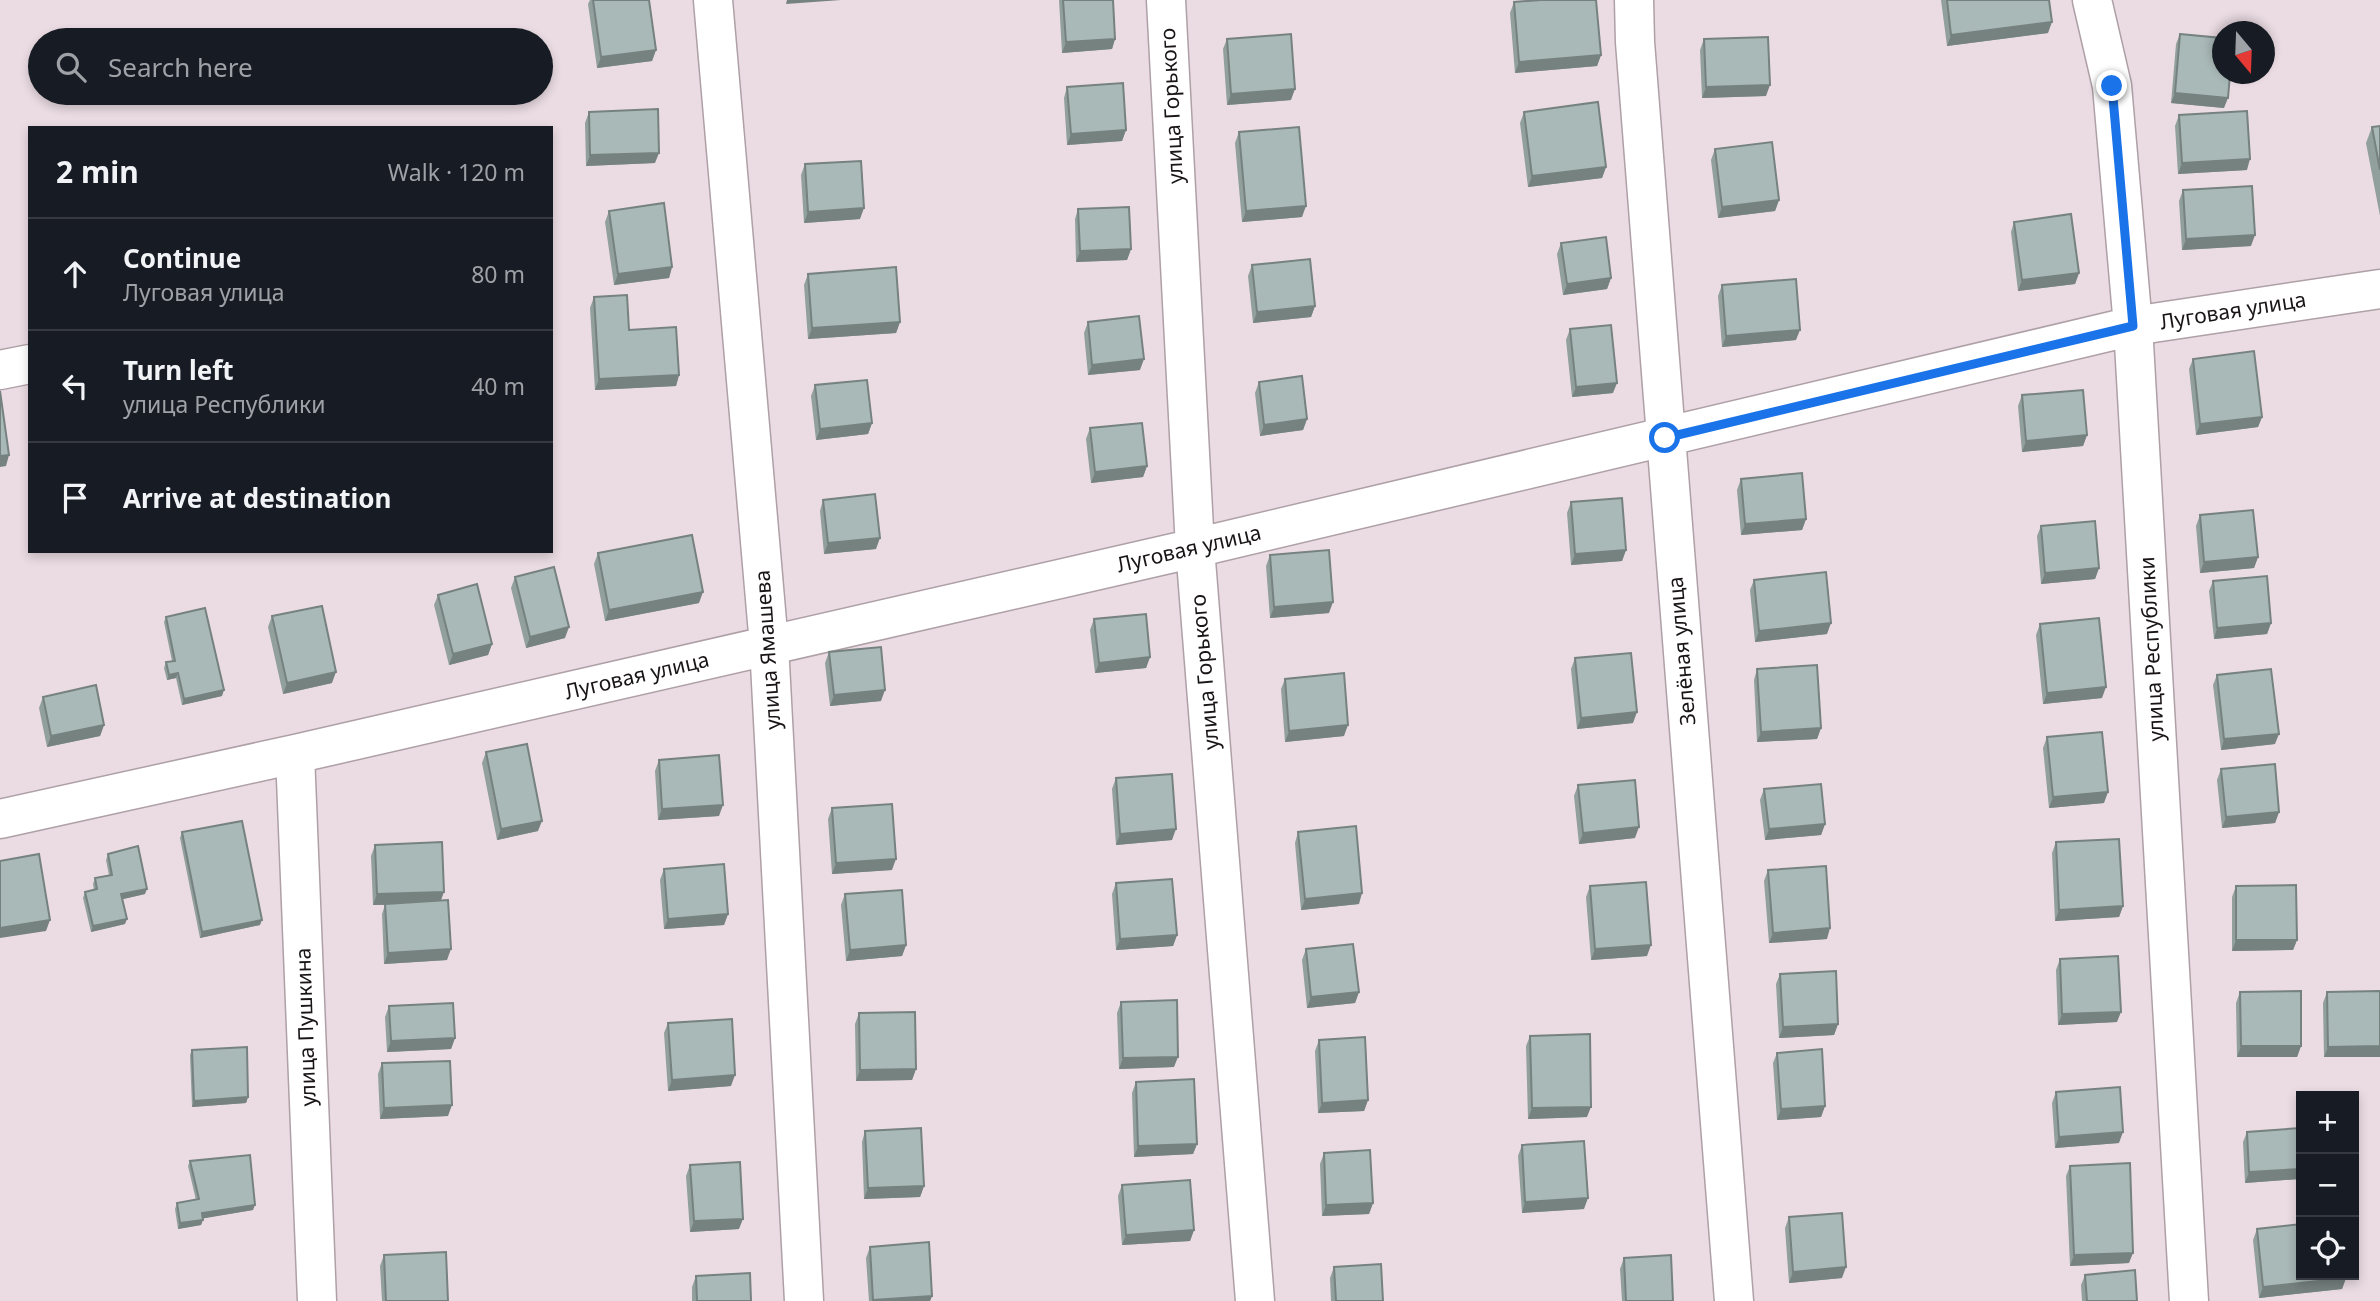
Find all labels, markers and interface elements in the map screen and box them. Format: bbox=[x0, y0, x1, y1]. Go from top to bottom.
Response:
north arrow bbox=[2212, 21, 2275, 84]
street label: улица Горького bbox=[1153, 27, 1189, 185]
search box bbox=[28, 28, 553, 105]
icon: search bbox=[52, 48, 90, 86]
text: Search here bbox=[108, 49, 253, 85]
route end bbox=[2096, 70, 2127, 101]
text: 2 min bbox=[56, 151, 139, 192]
text: Walk · 120 m bbox=[388, 156, 525, 188]
text: Continue bbox=[123, 240, 241, 276]
icon: ahead bbox=[56, 255, 94, 293]
text: 80 m bbox=[471, 258, 525, 290]
text: Луговая улица bbox=[123, 276, 284, 308]
street label: Луговая улица bbox=[2158, 285, 2308, 335]
text: Turn left bbox=[123, 352, 234, 388]
icon: left bbox=[56, 367, 94, 405]
text: 40 m bbox=[471, 370, 525, 402]
text: улица Республики bbox=[123, 388, 326, 420]
route start bbox=[1649, 422, 1680, 453]
icon: arrive bbox=[56, 479, 94, 517]
text: Arrive at destination bbox=[123, 480, 392, 516]
street label: Луговая улица bbox=[1114, 518, 1264, 578]
street label: улица Республики bbox=[2132, 556, 2170, 742]
street label: улица Ямашева bbox=[747, 569, 787, 731]
street label: Зелёная улица bbox=[1661, 576, 1701, 727]
street label: улица Горького bbox=[1183, 593, 1225, 751]
street label: Луговая улица bbox=[562, 645, 712, 705]
street label: улица Пушкина bbox=[288, 947, 322, 1107]
map controls bbox=[2296, 1091, 2359, 1280]
button: + bbox=[2296, 1091, 2359, 1154]
button: − bbox=[2296, 1154, 2359, 1217]
button: locate bbox=[2296, 1217, 2359, 1280]

